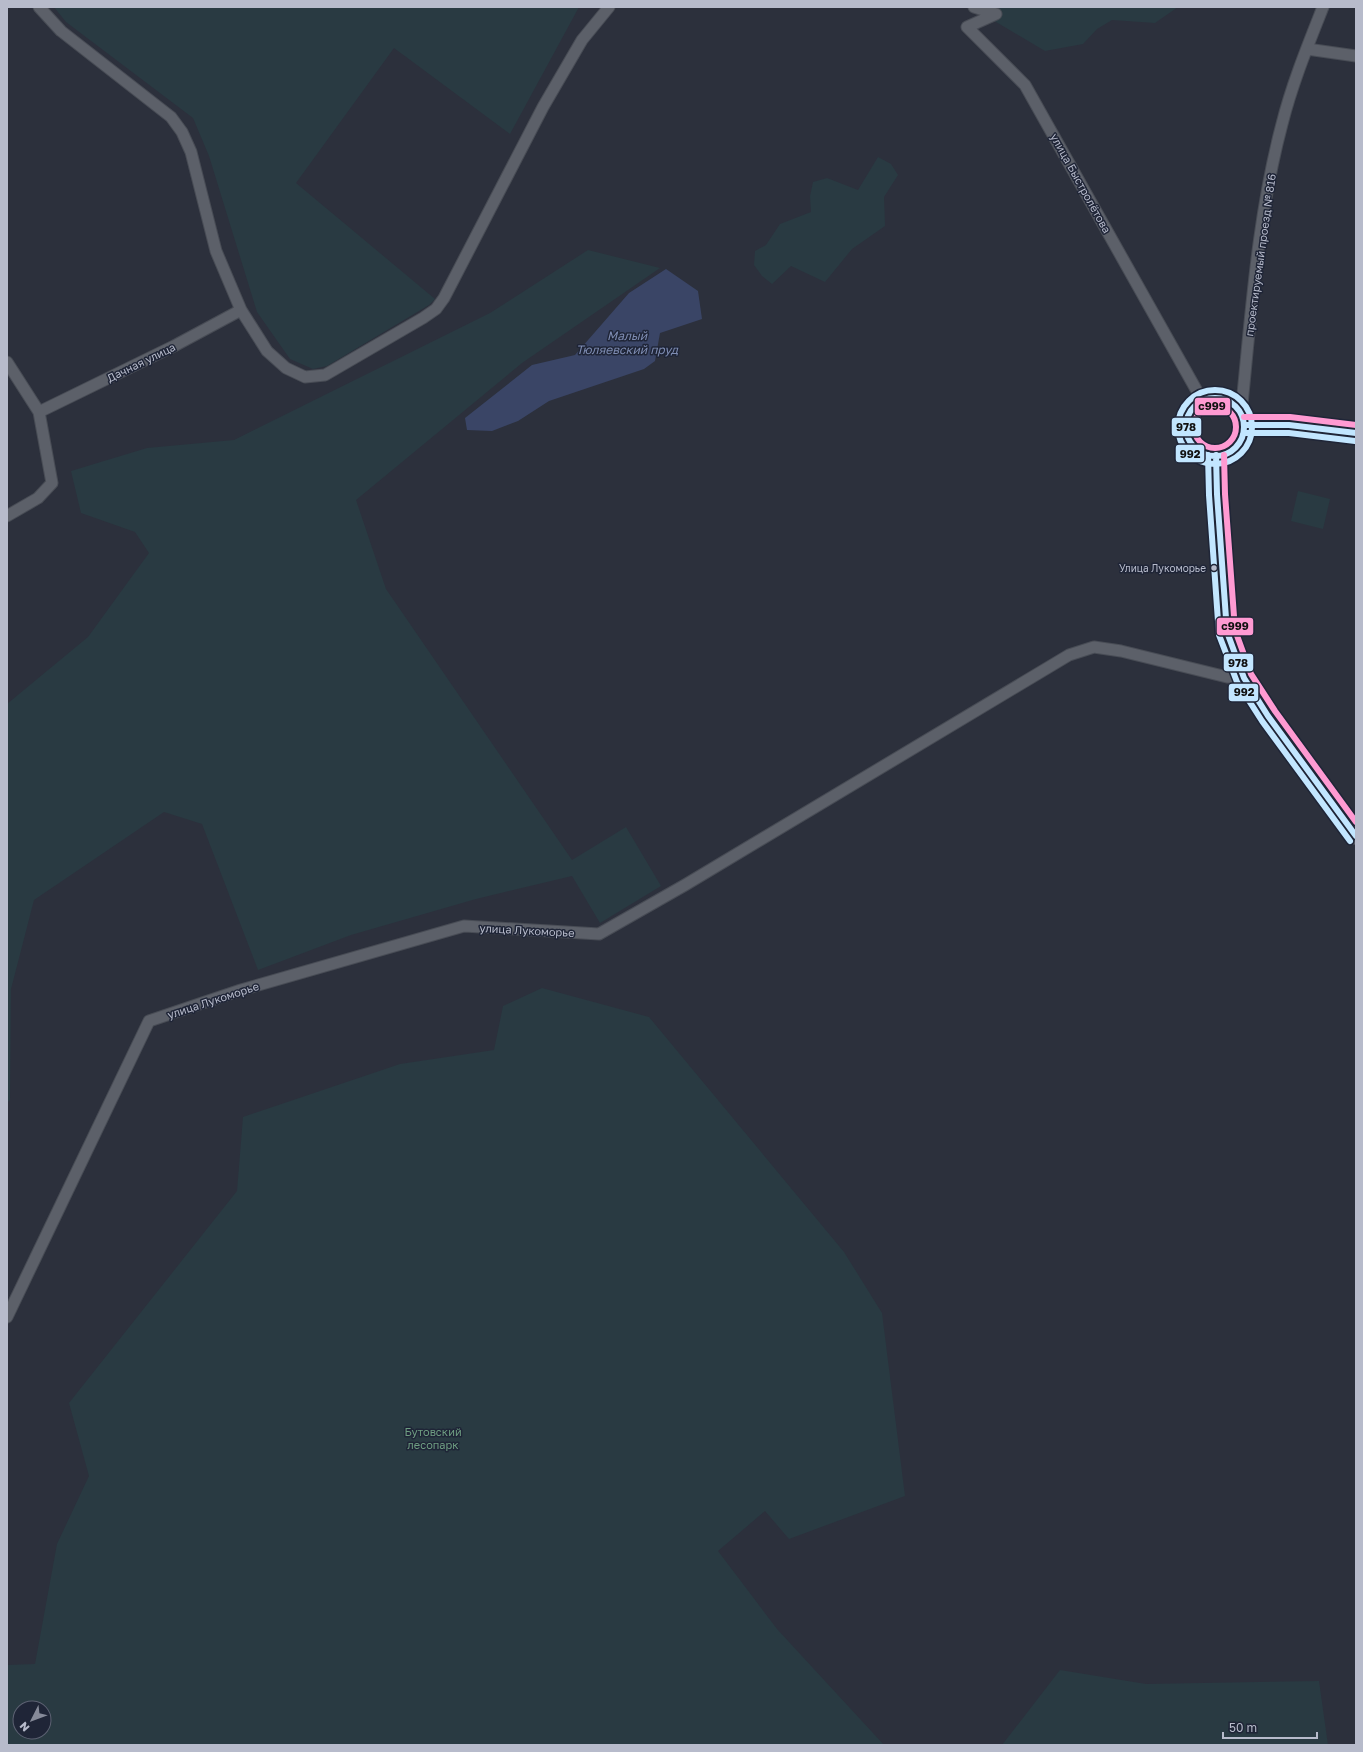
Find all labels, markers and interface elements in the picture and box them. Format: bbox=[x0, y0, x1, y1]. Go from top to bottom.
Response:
street label: улица Быстролётова bbox=[1048, 131, 1114, 235]
street label: проектируемый проезд № 816 bbox=[1242, 173, 1278, 337]
water label: Малый Тюляевский пруд bbox=[576, 328, 679, 357]
street label: Дачная улица bbox=[105, 340, 177, 384]
line badge: с999 bbox=[1194, 397, 1231, 416]
text: с999 bbox=[1198, 399, 1226, 412]
line badge: 978 bbox=[1171, 417, 1202, 437]
text: 978 bbox=[1176, 420, 1196, 433]
line badge: 992 bbox=[1175, 444, 1205, 463]
text: 992 bbox=[1180, 447, 1201, 460]
place label: Улица Лукоморье bbox=[1119, 562, 1206, 574]
marker: Улица Лукоморье bbox=[1209, 563, 1219, 573]
line badge: с999 bbox=[1216, 617, 1254, 636]
text: с999 bbox=[1221, 619, 1249, 632]
line badge: 978 bbox=[1223, 653, 1254, 672]
text: 978 bbox=[1228, 656, 1248, 669]
line badge: 992 bbox=[1228, 683, 1259, 702]
text: 992 bbox=[1234, 685, 1255, 698]
street label: улица Лукоморье bbox=[479, 921, 575, 939]
street label: улица Лукоморье bbox=[166, 979, 260, 1021]
park label: Бутовский лесопарк bbox=[404, 1425, 462, 1451]
north arrow bbox=[12, 1700, 52, 1740]
scale bar bbox=[1223, 1714, 1317, 1740]
text: N bbox=[17, 1720, 32, 1734]
text: 50 m bbox=[1229, 1720, 1257, 1735]

